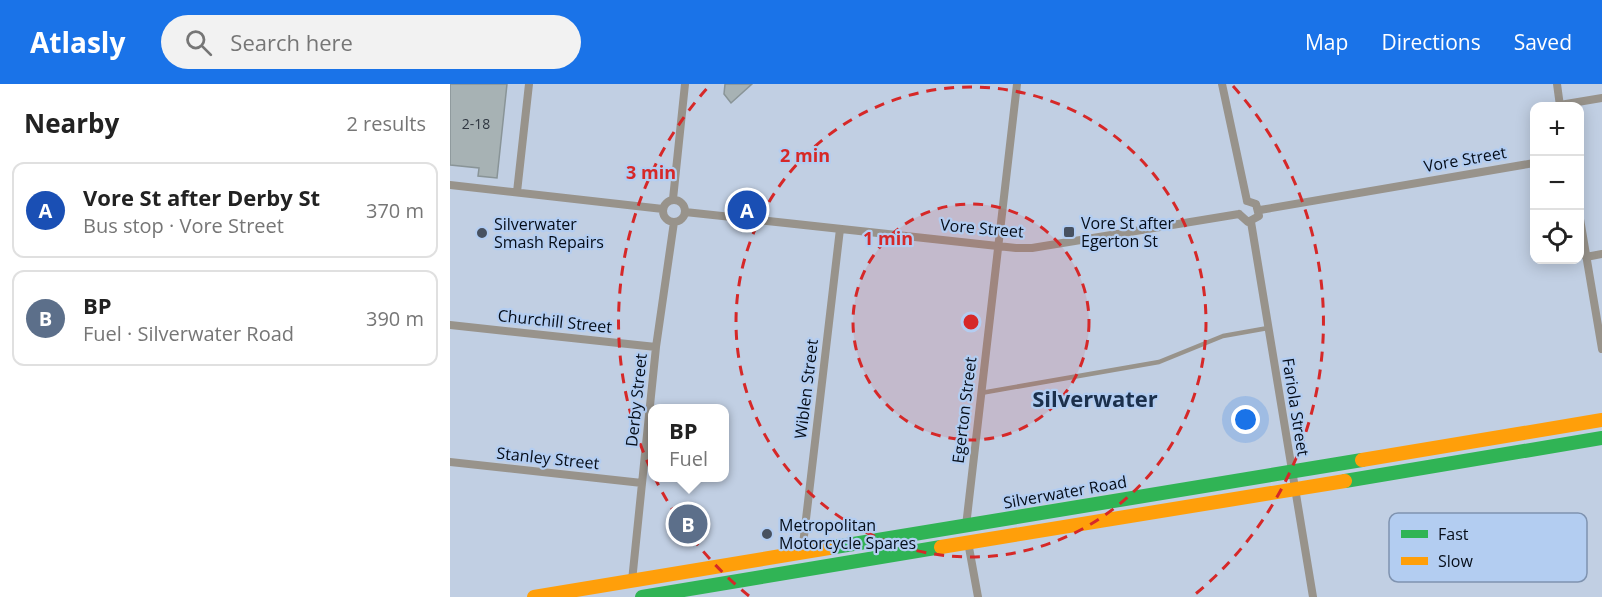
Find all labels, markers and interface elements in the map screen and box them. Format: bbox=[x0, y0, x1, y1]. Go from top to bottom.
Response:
search box bbox=[161, 15, 581, 69]
text: Atlasly bbox=[30, 23, 125, 61]
icon: search bbox=[182, 26, 215, 59]
text: Search here bbox=[230, 27, 353, 57]
text: Map bbox=[1305, 28, 1348, 56]
text: Directions bbox=[1381, 28, 1481, 56]
text: Saved bbox=[1514, 28, 1572, 56]
map controls bbox=[1530, 102, 1584, 264]
button: + bbox=[1530, 102, 1584, 156]
text: Nearby bbox=[24, 105, 119, 141]
text: 2 results bbox=[346, 110, 426, 137]
house number: 2-18 bbox=[462, 114, 490, 133]
street label: Vore Street bbox=[1422, 141, 1508, 177]
text: 2 min bbox=[780, 143, 830, 167]
button: − bbox=[1530, 156, 1584, 210]
text: 3 min bbox=[626, 160, 676, 184]
text: Vore St after Derby St bbox=[83, 182, 320, 212]
pin: A bbox=[728, 188, 766, 232]
text: A bbox=[39, 197, 52, 224]
text: 370 m bbox=[366, 197, 424, 224]
button: locate bbox=[1530, 210, 1584, 264]
text: Bus stop · Vore Street bbox=[83, 212, 284, 239]
place label: Vore St after Egerton St bbox=[1081, 212, 1174, 252]
place label: Silverwater Smash Repairs bbox=[494, 213, 604, 253]
street label: Vore Street bbox=[939, 213, 1025, 243]
marker: Vore St after Egerton St bbox=[1062, 225, 1076, 239]
marker: Silverwater Smash Repairs bbox=[475, 226, 489, 240]
text: 1 min bbox=[863, 226, 913, 250]
text: BP bbox=[83, 290, 112, 320]
street label: Churchill Street bbox=[497, 304, 613, 338]
text: B bbox=[39, 305, 52, 332]
text: 390 m bbox=[366, 305, 424, 332]
centre of rings bbox=[961, 312, 981, 332]
text: Fuel · Silverwater Road bbox=[83, 320, 294, 347]
street label: Wiblen Street bbox=[789, 338, 823, 440]
street label: Derby Street bbox=[620, 352, 652, 448]
street label: Egerton Street bbox=[947, 355, 981, 464]
street label: Fariola Street bbox=[1277, 356, 1315, 458]
district label: Silverwater bbox=[1032, 383, 1158, 413]
popup bbox=[648, 404, 729, 482]
your location bbox=[1231, 405, 1260, 434]
text: BP bbox=[669, 415, 698, 445]
street label: Stanley Street bbox=[496, 442, 601, 474]
text: Fuel bbox=[669, 445, 708, 472]
street label: Silverwater Road bbox=[1001, 470, 1129, 514]
pin: B bbox=[668, 502, 708, 546]
legend bbox=[1389, 513, 1587, 582]
place label: Metropolitan Motorcycle Spares bbox=[779, 514, 916, 554]
text: Fast bbox=[1438, 523, 1469, 545]
marker: Metropolitan Motorcycle Spares bbox=[760, 527, 774, 541]
text: Slow bbox=[1438, 550, 1473, 572]

